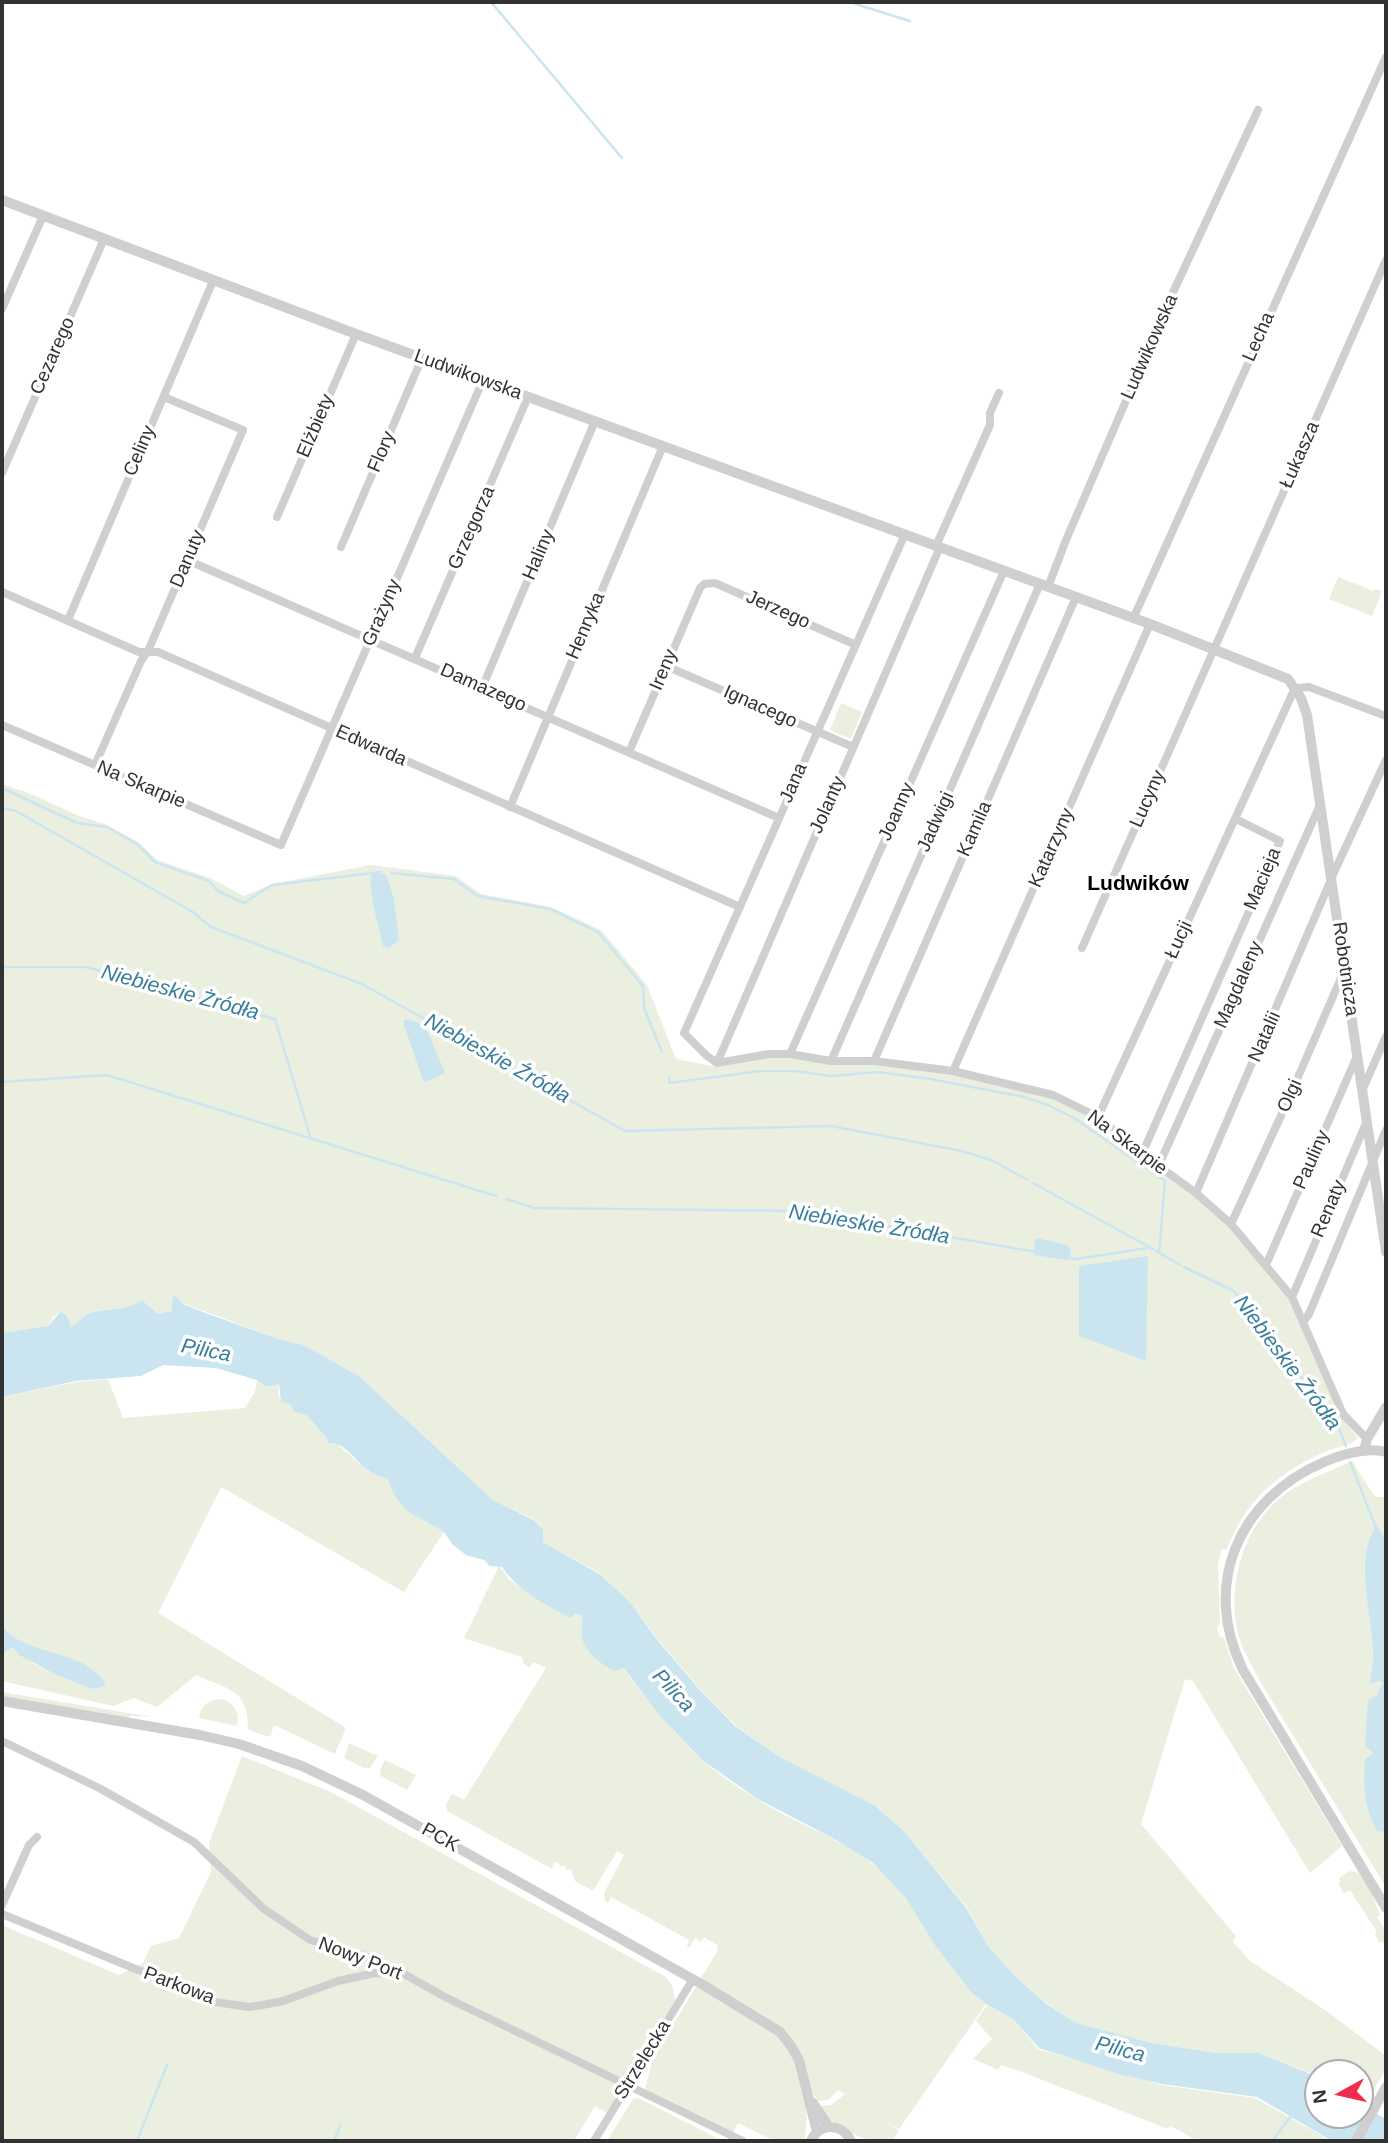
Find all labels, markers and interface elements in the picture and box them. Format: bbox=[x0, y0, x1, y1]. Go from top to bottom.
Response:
street label: Ludwikowska bbox=[1117, 291, 1183, 403]
street label: Lecha bbox=[1238, 309, 1280, 365]
street label: Cezarego bbox=[26, 314, 80, 398]
street label: Ludwikowska bbox=[411, 345, 525, 405]
street label: Elżbiety bbox=[293, 391, 339, 461]
street label: Łukasza bbox=[1275, 418, 1325, 492]
street label: Celiny bbox=[119, 422, 161, 480]
street label: Flory bbox=[363, 428, 401, 476]
street label: Grzegorza bbox=[444, 483, 500, 573]
street label: Haliny bbox=[518, 526, 560, 584]
street label: Danuty bbox=[166, 527, 210, 591]
street label: Grażyny bbox=[358, 576, 406, 650]
street label: Jerzego bbox=[742, 586, 814, 634]
street label: Henryka bbox=[562, 589, 610, 663]
street label: Ireny bbox=[645, 646, 683, 694]
street label: Damazego bbox=[436, 659, 530, 717]
street label: Ignacego bbox=[720, 681, 800, 733]
street label: Edwarda bbox=[332, 720, 410, 772]
street label: Na Skarpie bbox=[93, 756, 189, 814]
street label: Jana bbox=[775, 760, 813, 806]
street label: Lucyny bbox=[1125, 767, 1171, 831]
street label: Jolanty bbox=[805, 773, 851, 837]
street label: Joanny bbox=[874, 779, 920, 845]
street label: Jadwigi bbox=[913, 788, 959, 856]
street label: Kamila bbox=[953, 798, 997, 860]
street label: Katarzyny bbox=[1024, 805, 1080, 891]
street label: Macieja bbox=[1240, 844, 1286, 914]
district label: Ludwików bbox=[1087, 871, 1189, 897]
street label: Łucji bbox=[1160, 917, 1198, 963]
street label: Robotnicza bbox=[1327, 920, 1363, 1018]
street label: Magdaleny bbox=[1210, 938, 1268, 1032]
water label: Niebieskie Żródła bbox=[98, 960, 262, 1026]
street label: Natalii bbox=[1244, 1008, 1286, 1066]
water label: Niebieskie Źródła bbox=[420, 1009, 574, 1109]
street label: Olgi bbox=[1273, 1076, 1307, 1116]
street label: Na Skarpie bbox=[1083, 1106, 1171, 1180]
street label: Pauliny bbox=[1289, 1127, 1335, 1193]
street label: Renaty bbox=[1307, 1177, 1351, 1241]
water label: Niebieskie Żródła bbox=[787, 1200, 951, 1250]
water label: Niebieskie Źródła bbox=[1228, 1291, 1346, 1435]
water label: Pilica bbox=[179, 1334, 233, 1368]
water label: Pilica bbox=[647, 1664, 699, 1718]
street label: PCK bbox=[417, 1819, 463, 1857]
street label: Nowy Port bbox=[315, 1933, 405, 1985]
street label: Parkowa bbox=[140, 1962, 218, 2010]
street label: Strzelecka bbox=[610, 2016, 676, 2104]
water label: Pilica bbox=[1093, 2031, 1147, 2069]
north arrow bbox=[1304, 2059, 1374, 2129]
text: N bbox=[1308, 2088, 1331, 2105]

